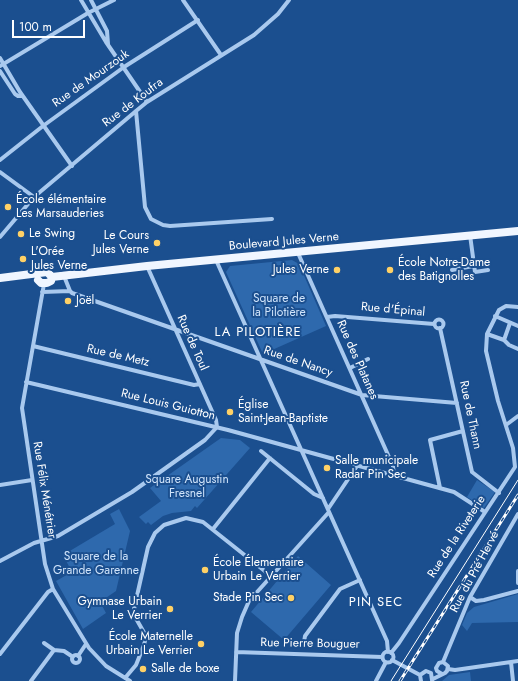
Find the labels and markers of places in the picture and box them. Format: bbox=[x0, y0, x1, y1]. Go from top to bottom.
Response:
place label: École élémentaire Les Marsauderies bbox=[16, 193, 106, 221]
marker: École élémentaire Les Marsauderies bbox=[3, 202, 13, 212]
place label: Le Swing bbox=[29, 227, 75, 241]
marker: Le Swing bbox=[16, 229, 26, 239]
place label: Le Cours Jules Verne bbox=[93, 229, 149, 257]
marker: Le Cours Jules Verne bbox=[152, 238, 162, 248]
place label: L'Orée Jules Verne bbox=[31, 245, 87, 273]
marker: L'Orée Jules Verne bbox=[18, 254, 28, 264]
place label: École Notre-Dame des Batignolles bbox=[398, 256, 490, 284]
place label: Jules Verne bbox=[273, 263, 329, 277]
marker: Jules Verne bbox=[332, 265, 342, 275]
marker: École Notre-Dame des Batignolles bbox=[385, 265, 395, 275]
place label: Joël bbox=[76, 294, 94, 308]
marker: Joël bbox=[63, 296, 73, 306]
place label: Église Saint-Jean-Baptiste bbox=[238, 398, 328, 426]
marker: Église Saint-Jean-Baptiste bbox=[225, 407, 235, 417]
place label: Salle municipale Radar Pin Sec bbox=[335, 454, 418, 482]
marker: Salle municipale Radar Pin Sec bbox=[322, 463, 332, 473]
place label: École Élementaire Urbain Le Verrier bbox=[213, 556, 304, 584]
marker: École Élementaire Urbain Le Verrier bbox=[200, 565, 210, 575]
place label: Stade Pin Sec bbox=[213, 591, 283, 605]
marker: Stade Pin Sec bbox=[286, 593, 296, 603]
place label: Gymnase Urbain Le Verrier bbox=[78, 595, 162, 623]
marker: Gymnase Urbain Le Verrier bbox=[165, 604, 175, 614]
place label: École Maternelle Urbain Le Verrier bbox=[106, 630, 193, 658]
marker: École Maternelle Urbain Le Verrier bbox=[196, 639, 206, 649]
place label: Salle de boxe bbox=[151, 662, 220, 676]
marker: Salle de boxe bbox=[138, 664, 148, 674]

